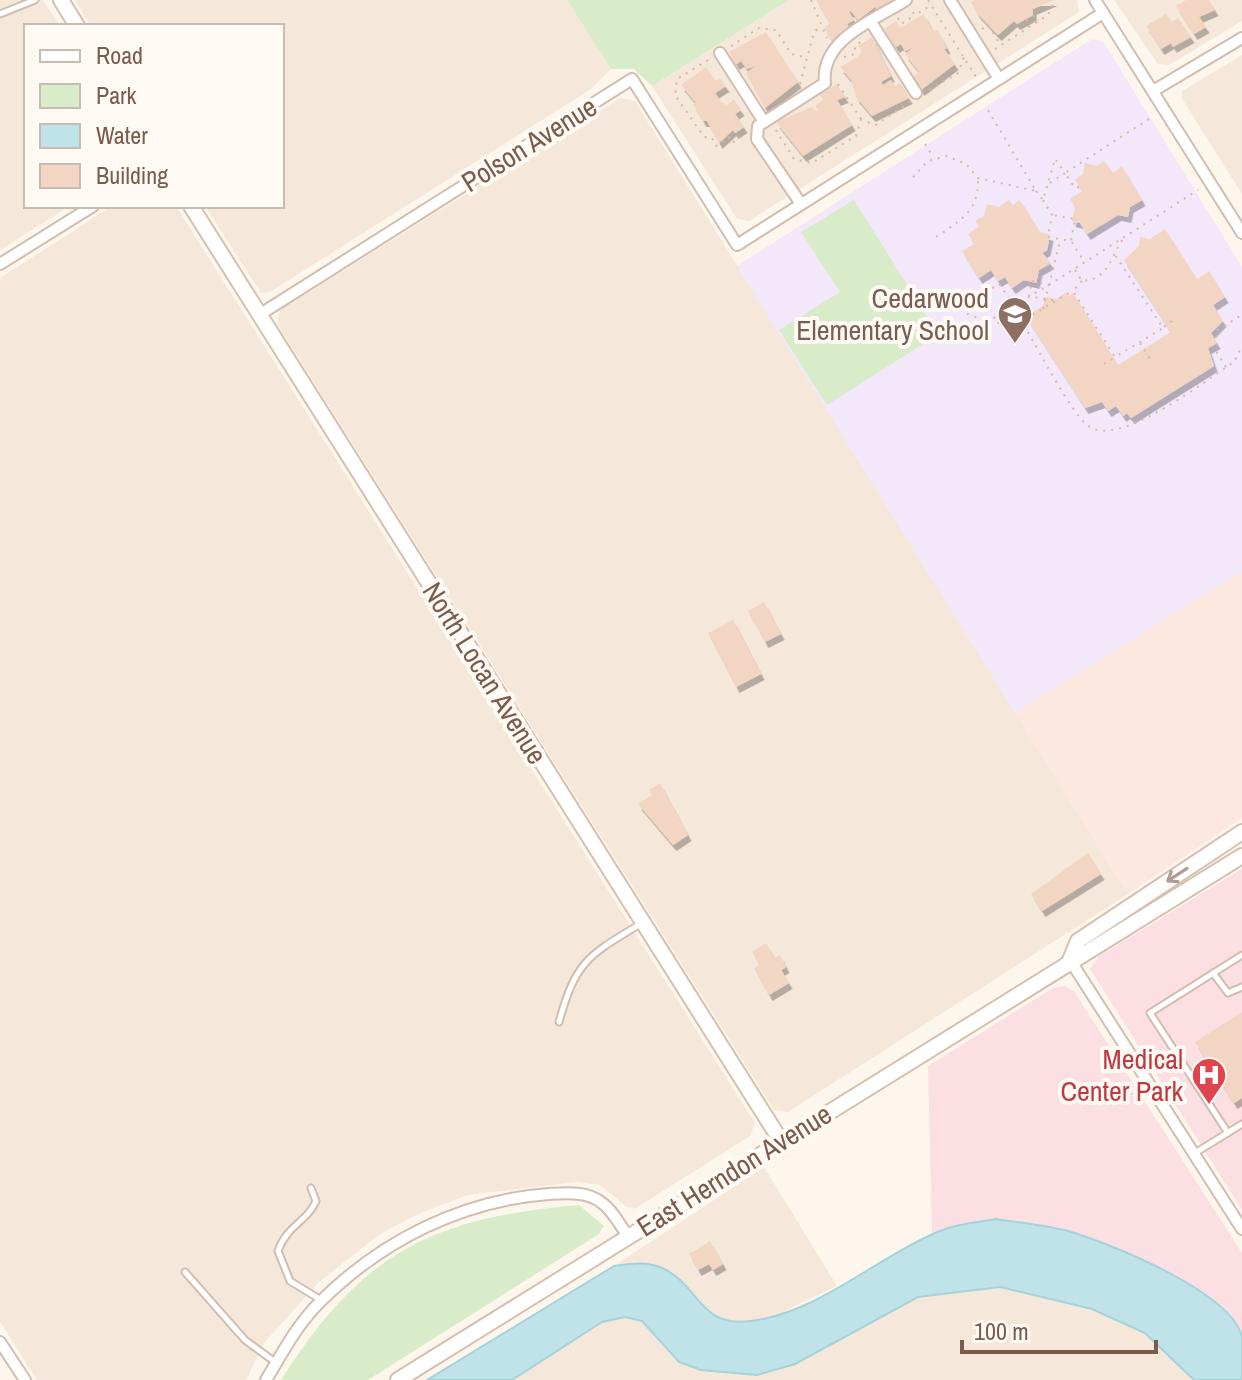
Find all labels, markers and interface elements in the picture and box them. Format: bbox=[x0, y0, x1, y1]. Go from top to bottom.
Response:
legend bbox=[24, 24, 284, 208]
text: Road bbox=[96, 39, 143, 71]
text: Park bbox=[96, 79, 137, 111]
street label: Polson Avenue bbox=[454, 87, 604, 201]
text: Water bbox=[96, 119, 148, 151]
text: Building bbox=[96, 159, 168, 191]
place label: Cedarwood Elementary School bbox=[796, 279, 989, 349]
school or university icon: Cedarwood Elementary School bbox=[996, 295, 1034, 345]
street label: North Locan Avenue bbox=[414, 575, 556, 771]
one-way arrow bbox=[1166, 868, 1189, 884]
place label: Medical Center Park bbox=[1060, 1040, 1184, 1110]
hospital icon: Medical Center Park bbox=[1190, 1056, 1228, 1106]
street label: East Herndon Avenue bbox=[629, 1095, 839, 1245]
scale bar bbox=[962, 1304, 1156, 1354]
text: 100 m bbox=[974, 1315, 1029, 1347]

